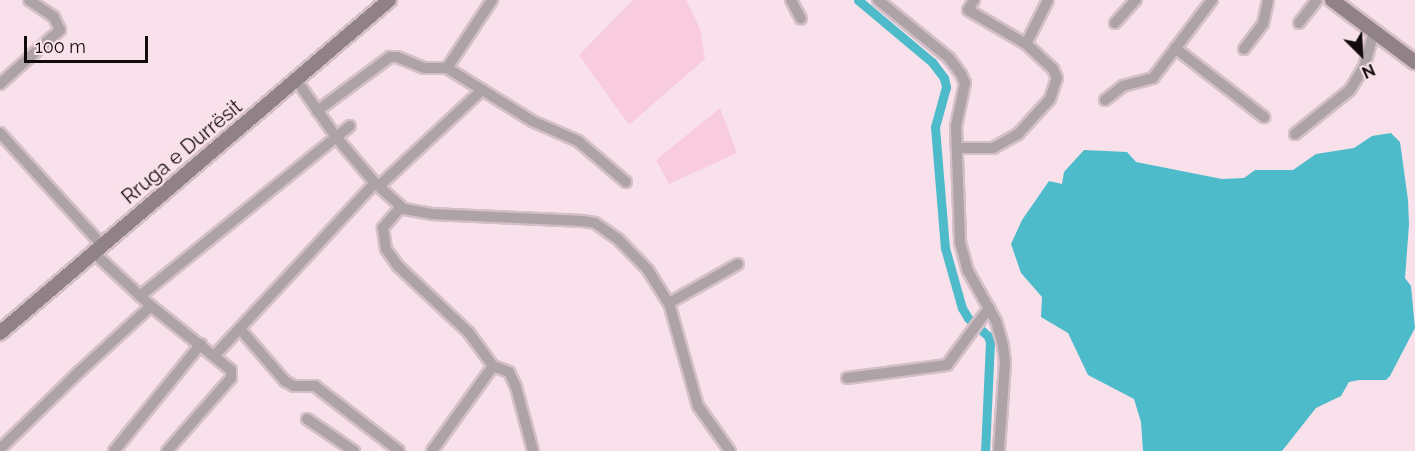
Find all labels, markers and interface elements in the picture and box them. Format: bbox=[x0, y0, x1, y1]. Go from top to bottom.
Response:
scale bar bbox=[27, 24, 152, 62]
north arrow bbox=[1331, 24, 1391, 84]
text: 100 m bbox=[35, 36, 86, 57]
text: N bbox=[1359, 60, 1378, 82]
street label: Rruga e Durrësit bbox=[117, 95, 247, 209]

